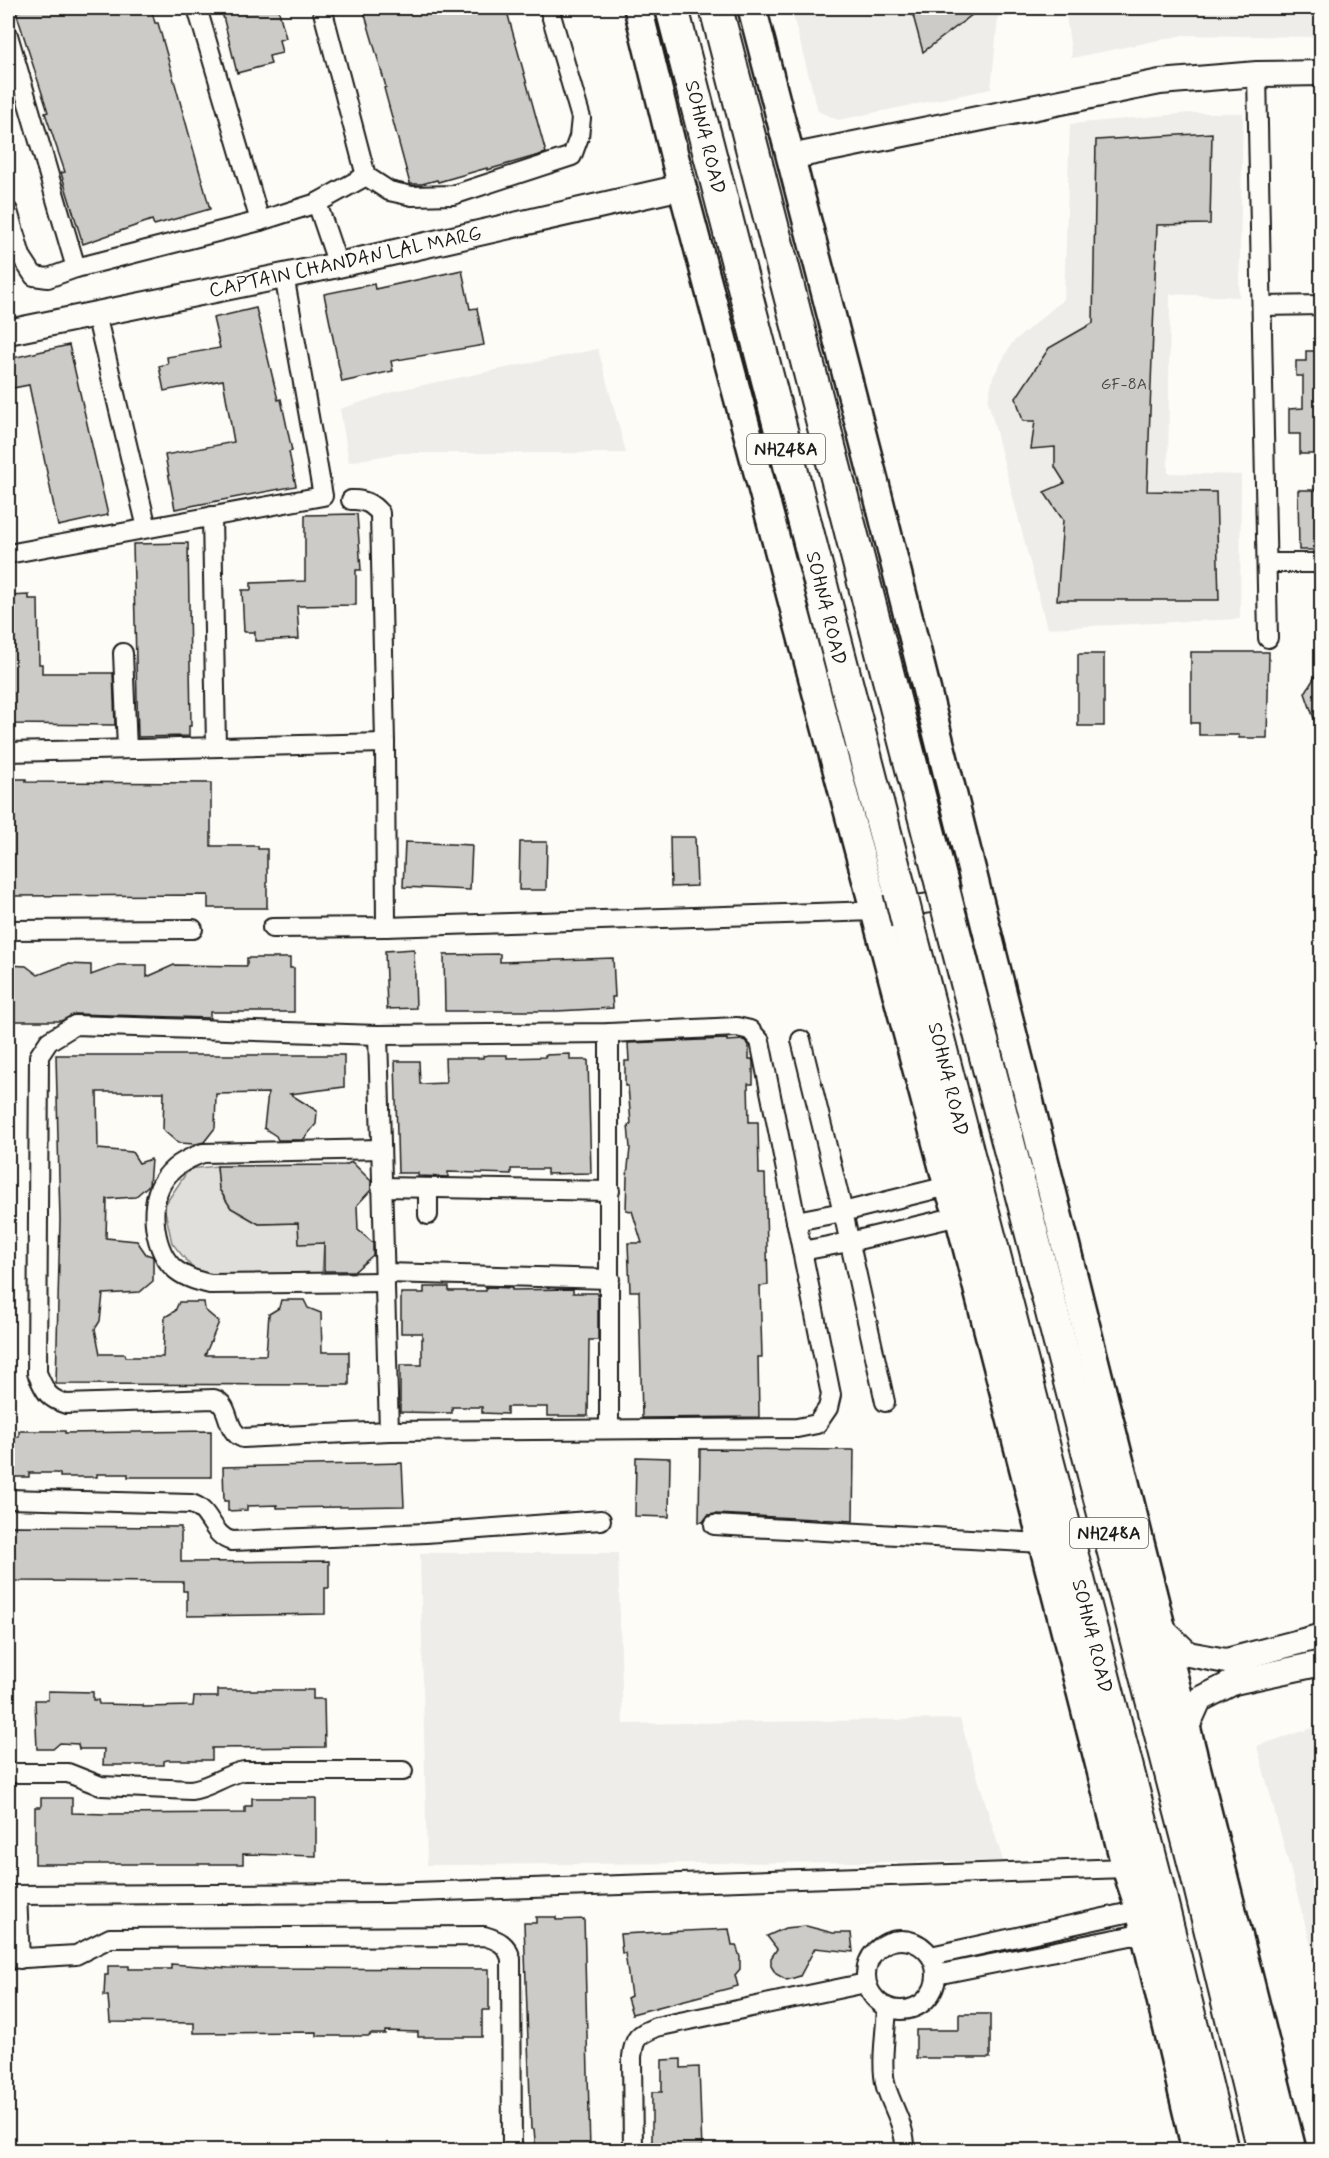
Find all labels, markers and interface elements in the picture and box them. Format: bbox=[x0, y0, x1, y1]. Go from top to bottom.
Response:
street label: SOHNA ROAD bbox=[677, 78, 732, 197]
street label: CAPTAIN CHANDAN LAL MARG bbox=[207, 220, 484, 305]
house number: GF-8A bbox=[1101, 374, 1147, 395]
road number: NH248A bbox=[747, 434, 825, 464]
street label: SOHNA ROAD bbox=[798, 549, 853, 668]
street label: SOHNA ROAD bbox=[920, 1020, 975, 1139]
road number: NH248A bbox=[1070, 1518, 1148, 1548]
street label: SOHNA ROAD bbox=[1064, 1577, 1119, 1696]

